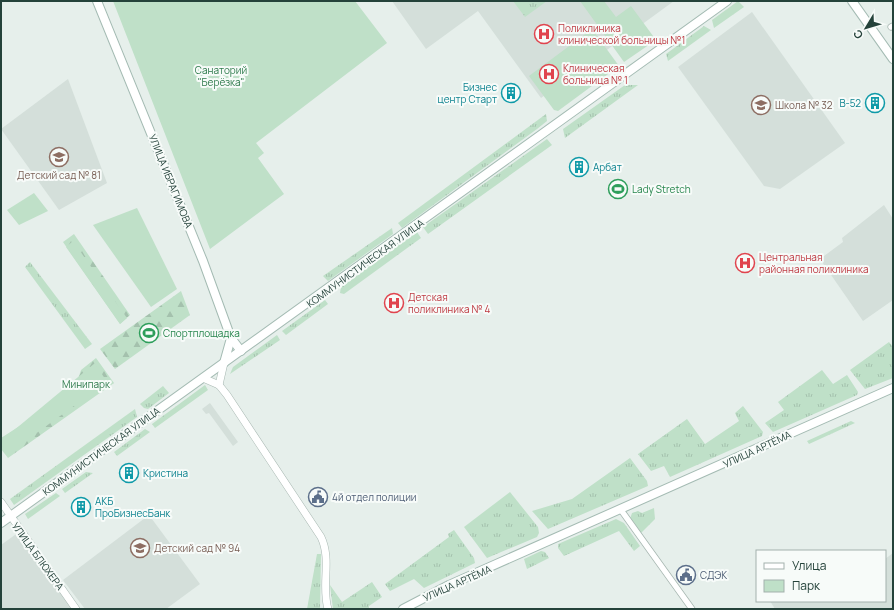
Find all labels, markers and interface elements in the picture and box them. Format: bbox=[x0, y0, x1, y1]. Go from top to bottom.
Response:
north arrow bbox=[846, 8, 886, 48]
place label: Поликлиника клинической больницы №1 bbox=[558, 21, 685, 47]
hospital icon: Поликлиника клинической больницы №1 bbox=[533, 23, 555, 45]
text: С bbox=[849, 27, 866, 42]
place label: Клиническая больница № 1 bbox=[563, 61, 628, 87]
park label: Санаторий "Берёзка" bbox=[195, 63, 247, 89]
hospital icon: Клиническая больница № 1 bbox=[538, 63, 560, 85]
place label: Бизнес центр Старт bbox=[438, 80, 497, 106]
building icon: Бизнес центр Старт bbox=[500, 82, 522, 104]
building icon: B-52 bbox=[864, 92, 886, 114]
school or university icon: Школа № 32 bbox=[750, 94, 772, 116]
place label: B-52 bbox=[839, 96, 861, 110]
place label: Школа № 32 bbox=[775, 98, 833, 112]
street label: УЛИЦА ИБРАГИМОВА bbox=[146, 132, 197, 231]
school or university icon: Детский сад № 81 bbox=[48, 146, 70, 168]
building icon: Арбат bbox=[568, 156, 590, 178]
place label: Арбат bbox=[593, 160, 622, 174]
place label: Детский сад № 81 bbox=[17, 168, 101, 182]
sports icon: Lady Stretch bbox=[607, 178, 629, 200]
place label: Lady Stretch bbox=[632, 182, 691, 196]
street label: КОММУНИСТИЧЕСКАЯ УЛИЦА bbox=[303, 215, 427, 310]
place label: Центральная районная поликлиника bbox=[759, 250, 868, 276]
hospital icon: Центральная районная поликлиника bbox=[734, 252, 756, 274]
place label: Детская поликлиника № 4 bbox=[408, 290, 491, 316]
hospital icon: Детская поликлиника № 4 bbox=[383, 292, 405, 314]
sports icon: Спортплощадка bbox=[138, 322, 160, 344]
place label: Спортплощадка bbox=[163, 326, 240, 340]
park label: Минипарк bbox=[62, 377, 111, 391]
street label: КОММУНИСТИЧЕСКАЯ УЛИЦА bbox=[39, 403, 163, 498]
street label: УЛИЦА АРТЁМА bbox=[721, 427, 794, 471]
building icon: Кристина bbox=[118, 462, 140, 484]
place label: Кристина bbox=[143, 466, 188, 480]
public building icon: 4й отдел полиции bbox=[307, 486, 329, 508]
place label: 4й отдел полиции bbox=[332, 490, 417, 504]
place label: АКБ ПроБизнесБанк bbox=[95, 494, 171, 520]
building icon: АКБ ПроБизнесБанк bbox=[70, 496, 92, 518]
street label: УЛИЦА БЛЮХЕРА bbox=[9, 519, 68, 593]
school or university icon: Детский сад № 94 bbox=[129, 537, 151, 559]
place label: Детский сад № 94 bbox=[154, 541, 240, 555]
legend bbox=[756, 550, 886, 602]
text: Улица bbox=[792, 557, 826, 574]
street label: УЛИЦА АРТЁМА bbox=[421, 561, 494, 604]
public building icon: СДЭК bbox=[675, 564, 697, 586]
place label: СДЭК bbox=[700, 568, 727, 582]
text: Парк bbox=[792, 577, 821, 594]

